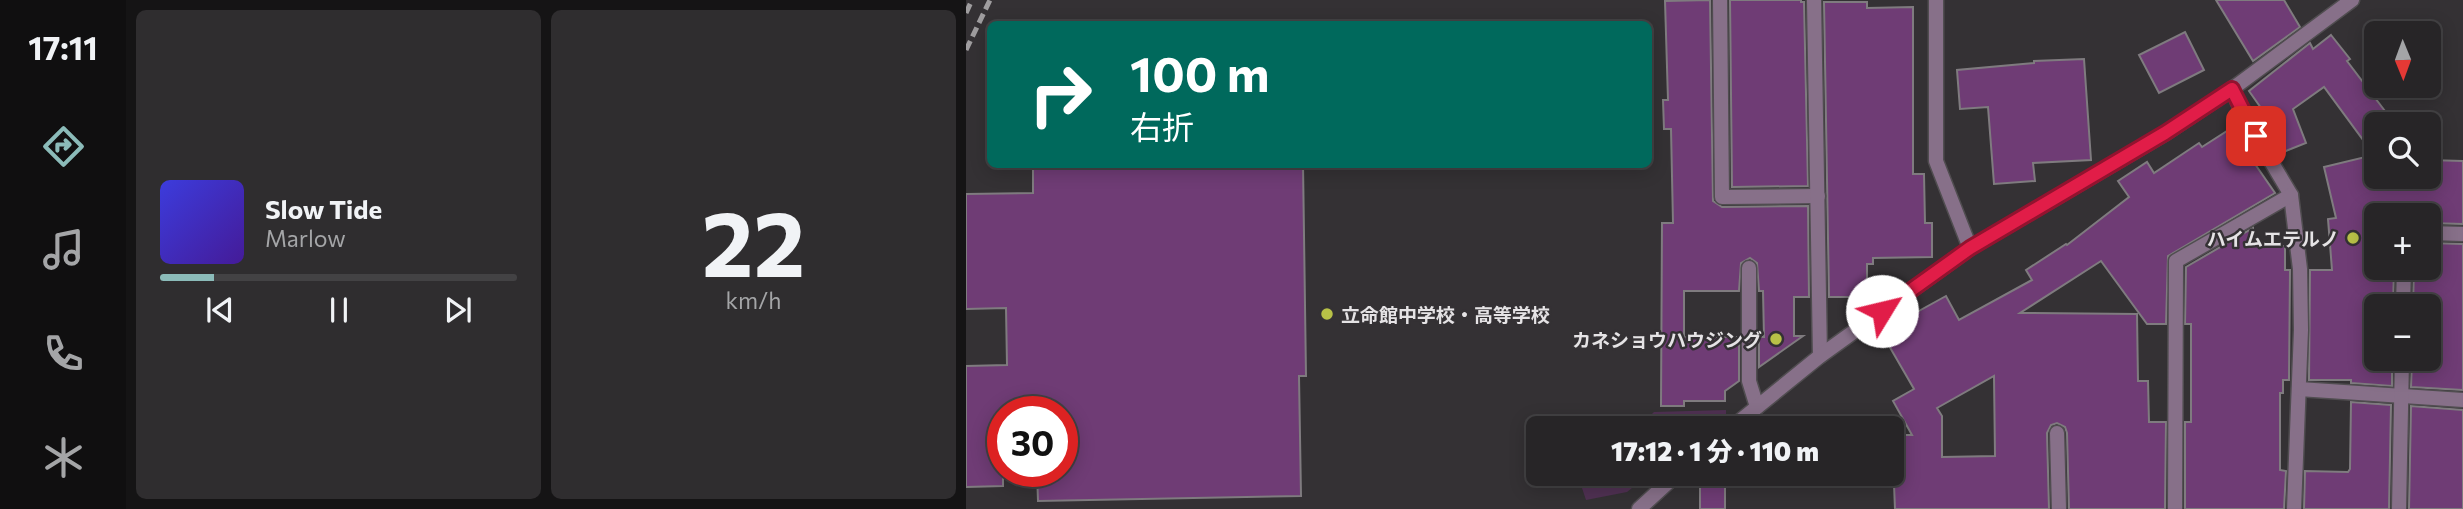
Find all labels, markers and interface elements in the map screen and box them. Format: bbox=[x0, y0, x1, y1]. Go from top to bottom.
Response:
north arrow bbox=[2364, 21, 2441, 98]
map controls bbox=[2364, 21, 2441, 371]
text: 17:11 bbox=[28, 27, 98, 67]
text: 100 m bbox=[1130, 42, 1269, 102]
icon: right bbox=[1015, 49, 1106, 140]
text: 右折 bbox=[1130, 106, 1194, 146]
pin bbox=[2226, 106, 2286, 166]
button: search bbox=[2364, 112, 2441, 189]
icon: arrive bbox=[2237, 117, 2275, 155]
icon: directions bbox=[39, 122, 88, 171]
text: 22 bbox=[702, 184, 805, 296]
text: Slow Tide bbox=[265, 193, 382, 224]
button: + bbox=[2364, 203, 2441, 280]
text: Marlow bbox=[265, 224, 346, 252]
icon: music bbox=[39, 225, 88, 274]
place label: ハイムエテルノ bbox=[2207, 227, 2339, 250]
marker: ハイムエテルノ bbox=[2345, 230, 2361, 246]
position arrow bbox=[1845, 274, 1919, 348]
text: km/h bbox=[726, 286, 781, 314]
icon: previous bbox=[201, 291, 239, 329]
icon: pause bbox=[320, 291, 358, 329]
icon: next bbox=[439, 291, 477, 329]
button: − bbox=[2364, 294, 2441, 371]
place label: 立命館中学校・高等学校 bbox=[1341, 303, 1550, 326]
marker: 立命館中学校・高等学校 bbox=[1319, 306, 1335, 322]
place label: カネショウハウジング bbox=[1572, 328, 1762, 351]
icon: phone bbox=[39, 329, 88, 378]
marker: カネショウハウジング bbox=[1768, 331, 1784, 347]
speed limit sign: 30 bbox=[987, 396, 1078, 487]
icon: climate bbox=[39, 433, 88, 482]
text: 17:12 · 1 分 · 110 m bbox=[1611, 435, 1819, 466]

